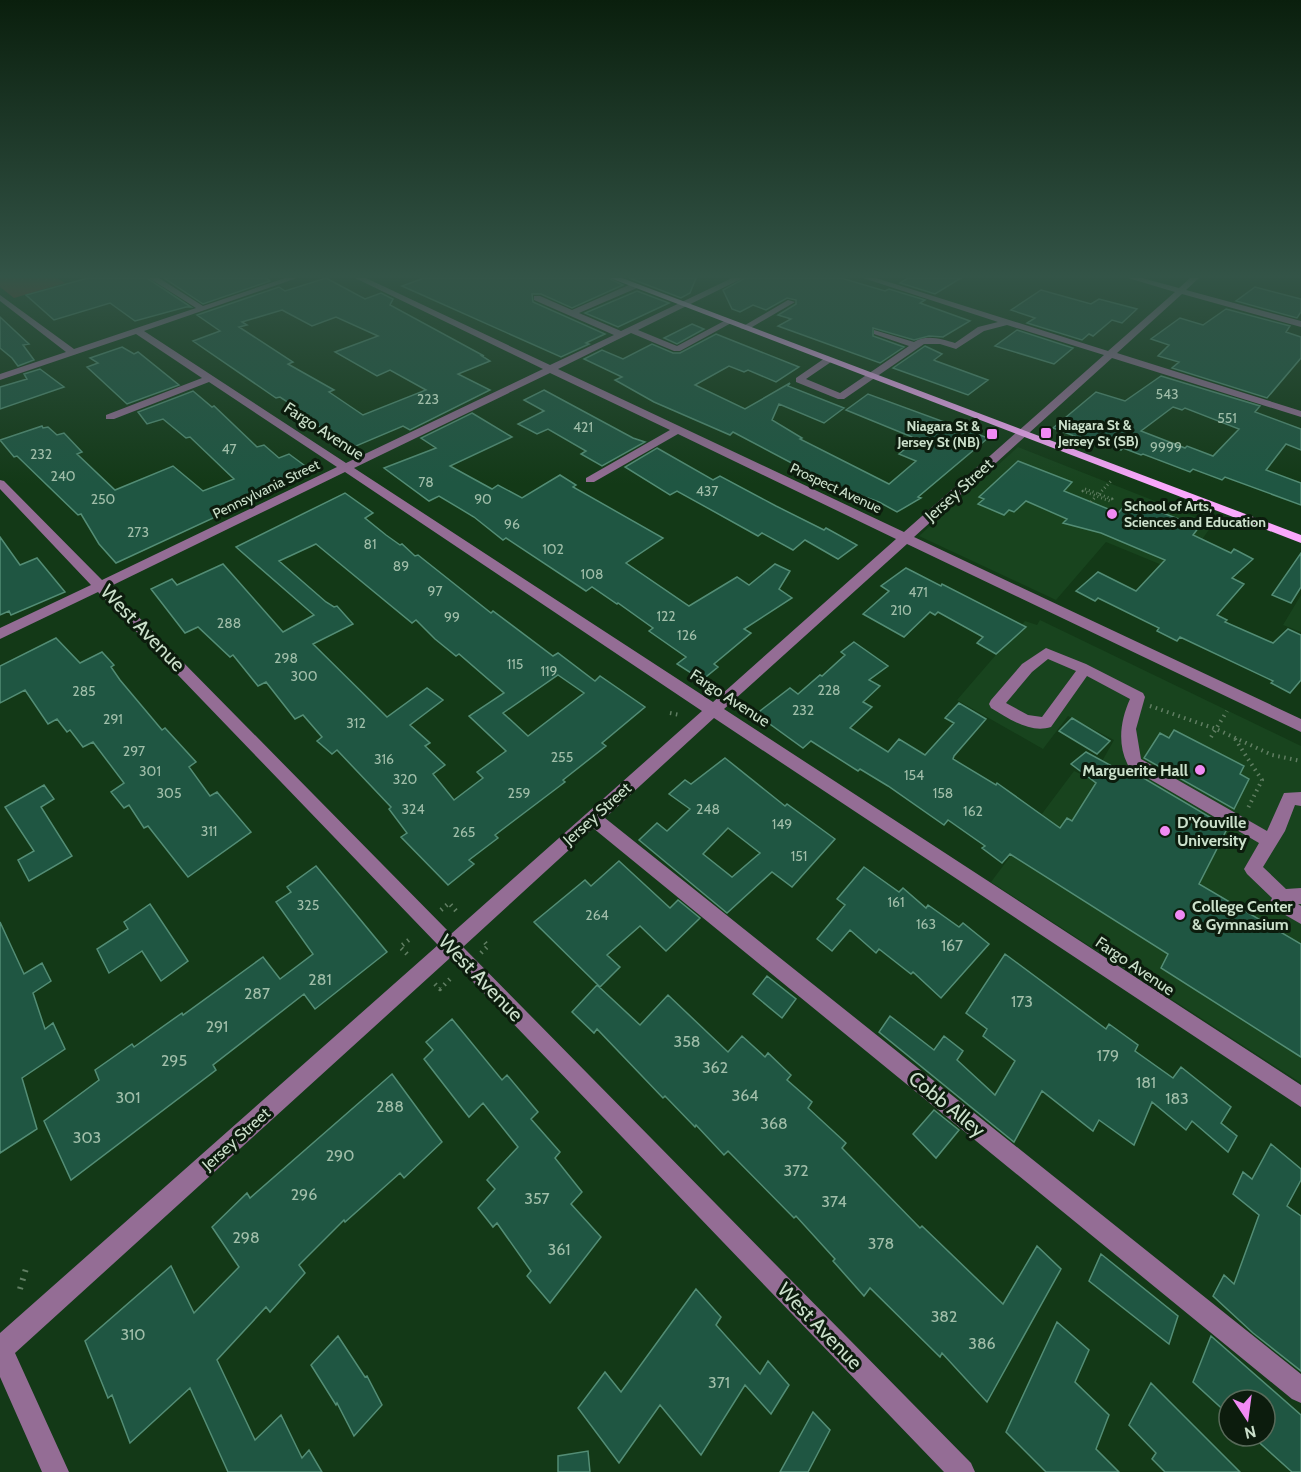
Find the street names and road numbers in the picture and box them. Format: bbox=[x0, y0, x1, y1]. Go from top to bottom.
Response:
street label: Fargo Avenue bbox=[281, 398, 367, 464]
street label: Jersey Street bbox=[920, 454, 997, 526]
street label: Pennsylvania Street bbox=[210, 455, 323, 523]
street label: Prospect Avenue bbox=[787, 459, 885, 517]
street label: West Avenue bbox=[96, 580, 190, 676]
street label: Fargo Avenue bbox=[687, 665, 773, 731]
street label: Jersey Street bbox=[558, 778, 635, 850]
street label: West Avenue bbox=[434, 930, 528, 1026]
street label: Fargo Avenue bbox=[1092, 933, 1178, 999]
street label: Cobb Alley bbox=[904, 1066, 990, 1142]
street label: Jersey Street bbox=[197, 1103, 274, 1175]
street label: West Avenue bbox=[773, 1278, 867, 1374]

